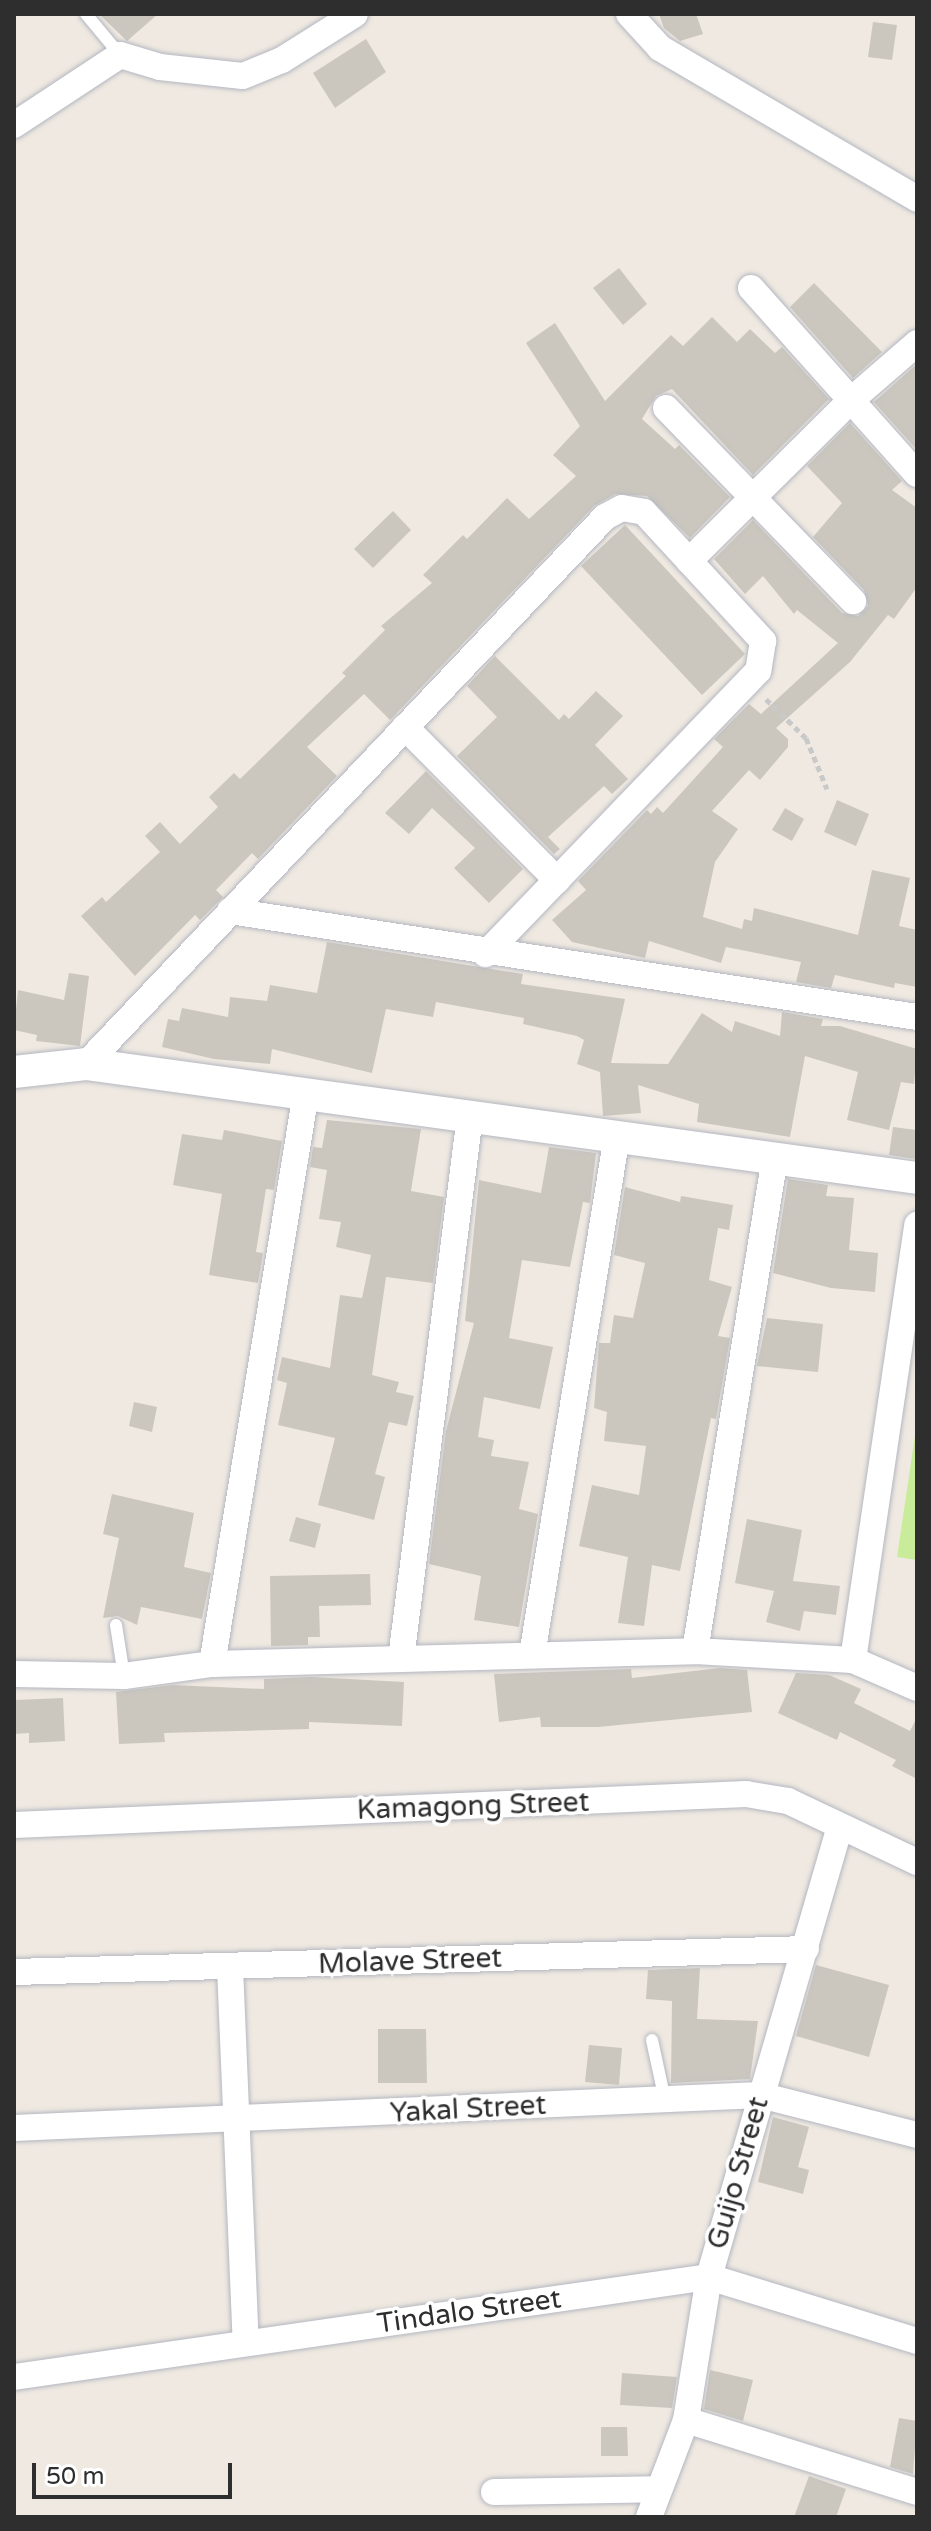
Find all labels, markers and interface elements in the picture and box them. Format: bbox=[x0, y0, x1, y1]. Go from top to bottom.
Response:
street label: Kamagong Street bbox=[356, 1785, 590, 1827]
street label: Molave Street bbox=[318, 1941, 502, 1981]
street label: Yakal Street bbox=[389, 2088, 547, 2130]
street label: Guijo Street bbox=[700, 2093, 776, 2253]
street label: Tindalo Street bbox=[375, 2281, 563, 2341]
scale bar bbox=[36, 2447, 236, 2497]
text: 50 m bbox=[46, 2462, 104, 2491]

